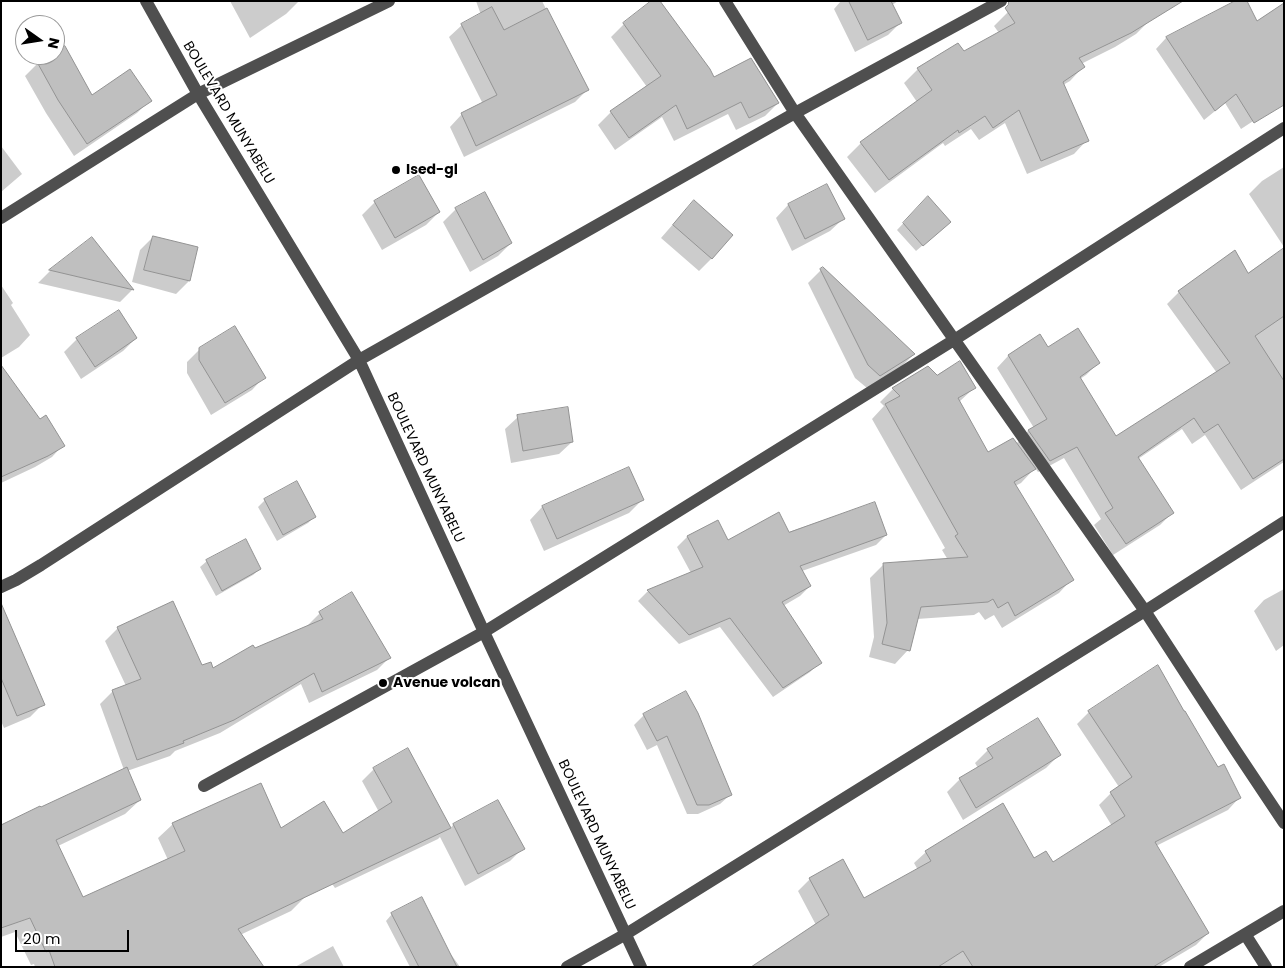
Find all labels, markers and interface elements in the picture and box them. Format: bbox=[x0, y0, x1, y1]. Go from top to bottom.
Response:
north arrow bbox=[15, 15, 65, 65]
text: N bbox=[43, 36, 65, 51]
street label: BOULEVARD MUNYABELU bbox=[179, 39, 277, 187]
place label: Ised-gl bbox=[406, 162, 458, 178]
marker: Ised-gl bbox=[390, 164, 402, 176]
street label: BOULEVARD MUNYABELU bbox=[383, 390, 467, 546]
place label: Avenue volcan bbox=[393, 675, 500, 691]
marker: Avenue volcan bbox=[377, 677, 389, 689]
street label: BOULEVARD MUNYABELU bbox=[554, 757, 638, 913]
scale bar bbox=[18, 920, 131, 952]
text: 20 m bbox=[23, 928, 61, 949]

